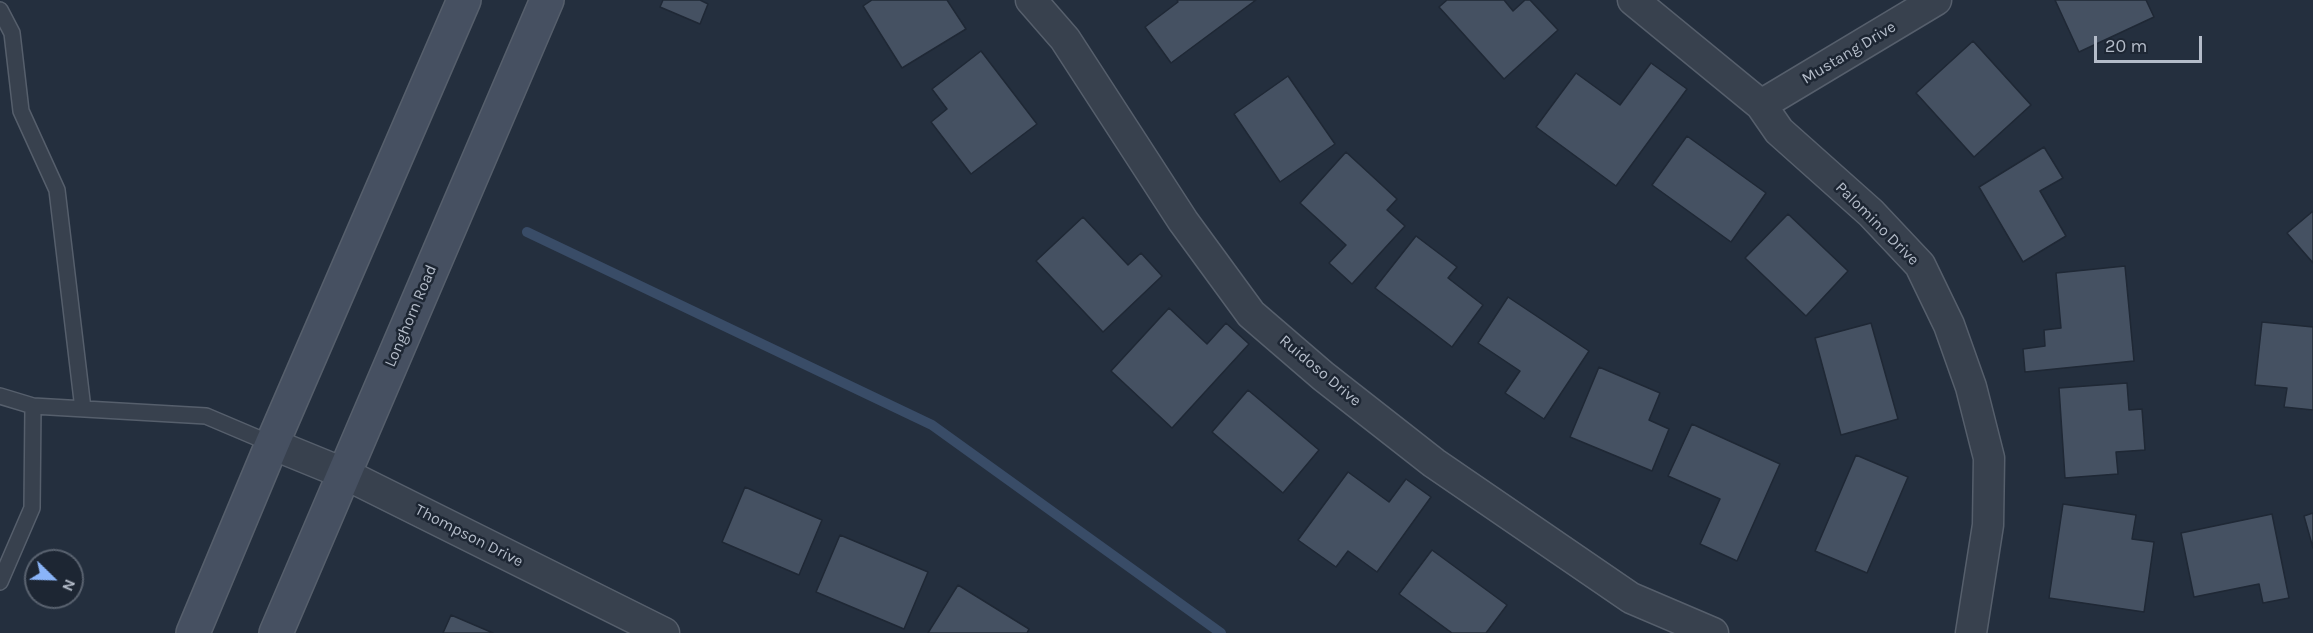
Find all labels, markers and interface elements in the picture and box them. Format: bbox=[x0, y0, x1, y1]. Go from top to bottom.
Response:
street label: Mustang Drive bbox=[1798, 17, 1900, 89]
scale bar bbox=[2097, 24, 2205, 62]
text: 20 m bbox=[2105, 35, 2147, 57]
street label: Palomino Drive bbox=[1831, 178, 1923, 270]
street label: Longhorn Road bbox=[381, 262, 441, 370]
street label: Ruidoso Drive bbox=[1275, 331, 1365, 411]
street label: Thompson Drive bbox=[412, 501, 526, 571]
north arrow bbox=[24, 549, 84, 609]
text: N bbox=[58, 576, 80, 594]

